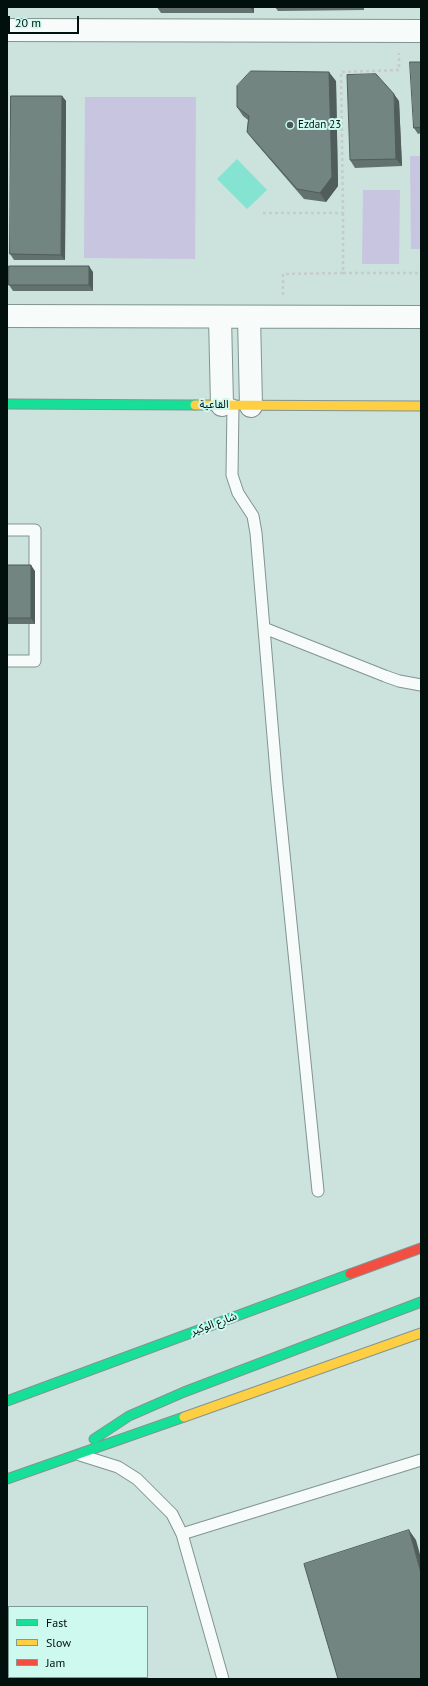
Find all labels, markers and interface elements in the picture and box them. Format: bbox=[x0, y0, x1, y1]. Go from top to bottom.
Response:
scale bar bbox=[10, 8, 81, 34]
text: 20 m bbox=[15, 15, 41, 30]
place label: Ezdan 23 bbox=[298, 118, 341, 132]
marker: Ezdan 23 bbox=[285, 120, 295, 130]
street label: القاعية bbox=[199, 398, 229, 412]
street label: شارع الوكير bbox=[189, 1310, 239, 1338]
legend bbox=[8, 1606, 148, 1678]
text: Fast bbox=[46, 1615, 67, 1630]
text: Slow bbox=[46, 1635, 71, 1650]
text: Jam bbox=[46, 1655, 65, 1670]

